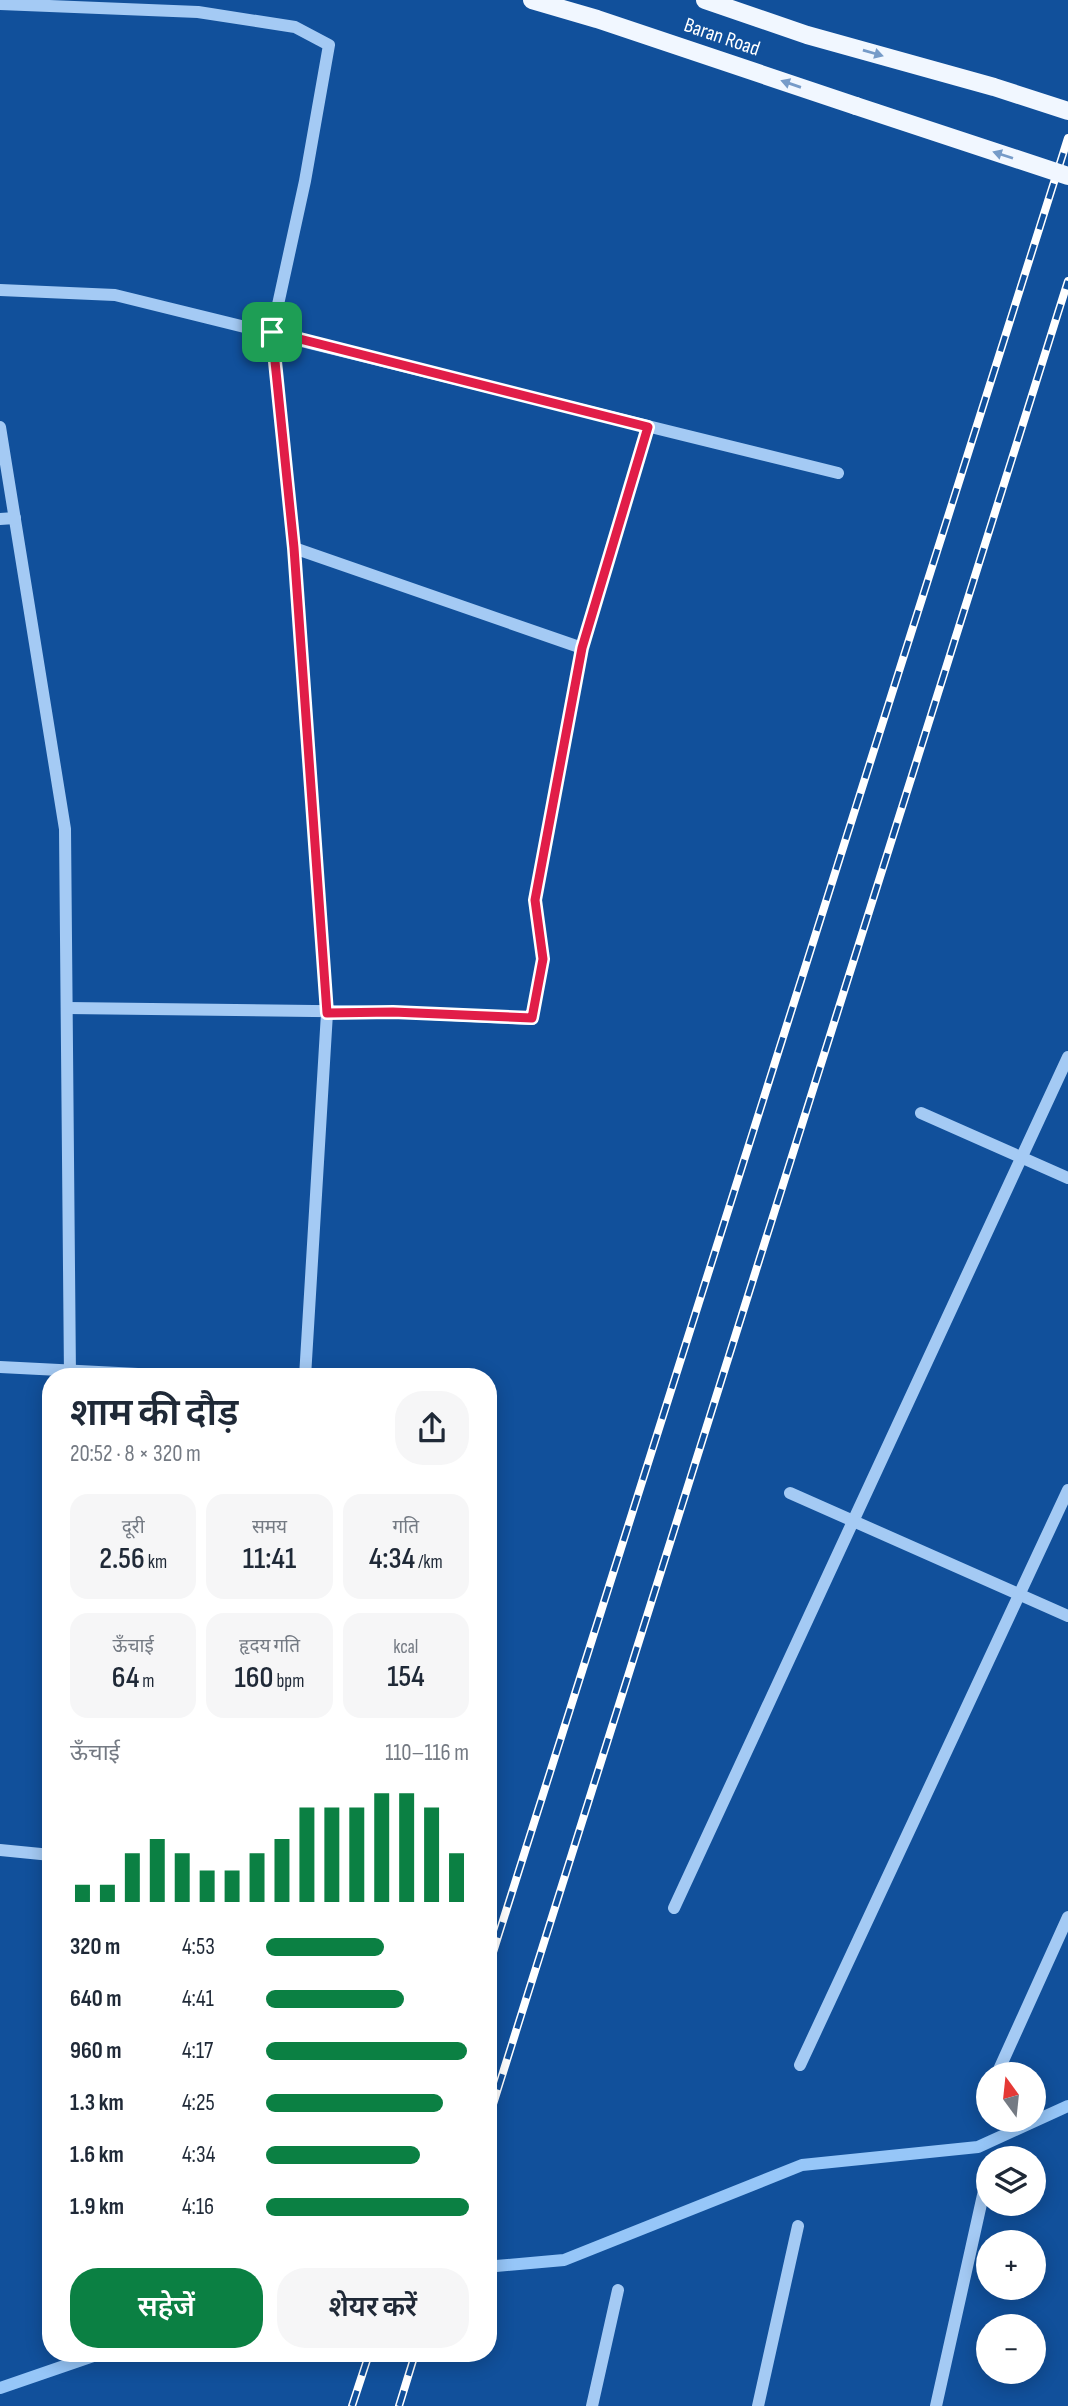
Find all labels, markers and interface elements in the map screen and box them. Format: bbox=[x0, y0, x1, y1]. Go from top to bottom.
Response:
street label: Baran Road bbox=[681, 12, 763, 62]
one-way arrow bbox=[862, 48, 884, 59]
one-way arrow bbox=[781, 79, 802, 89]
one-way arrow bbox=[993, 149, 1014, 160]
pin bbox=[242, 302, 302, 362]
icon: arrive bbox=[253, 313, 291, 351]
text: शाम की दौड़ bbox=[70, 1391, 238, 1436]
button: share bbox=[395, 1391, 469, 1465]
text: 20:52 · 8 × 320 m bbox=[70, 1440, 201, 1468]
text: दूरी bbox=[122, 1516, 145, 1539]
text: समय bbox=[252, 1516, 287, 1539]
text: गति bbox=[393, 1516, 419, 1539]
text: 2.56 bbox=[99, 1541, 145, 1577]
text: 11:41 bbox=[243, 1541, 296, 1577]
text: 4:34 bbox=[369, 1541, 415, 1577]
text: km bbox=[145, 1551, 167, 1574]
text: /km bbox=[415, 1551, 443, 1574]
text: ऊँचाई bbox=[113, 1635, 154, 1658]
text: हृदय गति bbox=[239, 1635, 300, 1658]
text: kcal bbox=[393, 1636, 418, 1659]
text: 154 bbox=[387, 1659, 425, 1695]
text: 64 bbox=[112, 1660, 139, 1696]
text: 160 bbox=[235, 1660, 273, 1696]
text: m bbox=[139, 1670, 155, 1693]
text: bpm bbox=[273, 1670, 304, 1693]
text: ऊँचाई bbox=[70, 1739, 120, 1767]
text: 110–116 m bbox=[385, 1739, 469, 1767]
text: 320 m bbox=[70, 1933, 120, 1961]
text: 4:53 bbox=[182, 1933, 215, 1961]
text: 640 m bbox=[70, 1985, 122, 2013]
text: 4:41 bbox=[182, 1985, 214, 2013]
text: 960 m bbox=[70, 2037, 122, 2065]
text: 4:17 bbox=[182, 2037, 213, 2065]
north arrow bbox=[976, 2062, 1046, 2132]
map controls bbox=[976, 2062, 1046, 2384]
text: 1.3 km bbox=[70, 2089, 124, 2117]
text: 4:25 bbox=[182, 2089, 215, 2117]
text: 1.6 km bbox=[70, 2141, 124, 2169]
text: 4:34 bbox=[182, 2141, 215, 2169]
button: layers bbox=[976, 2146, 1046, 2216]
text: 1.9 km bbox=[70, 2193, 124, 2221]
text: 4:16 bbox=[182, 2193, 214, 2221]
button: + bbox=[976, 2230, 1046, 2300]
button: सहेजें bbox=[70, 2268, 263, 2348]
button: शेयर करें bbox=[277, 2268, 469, 2348]
button: − bbox=[976, 2314, 1046, 2384]

